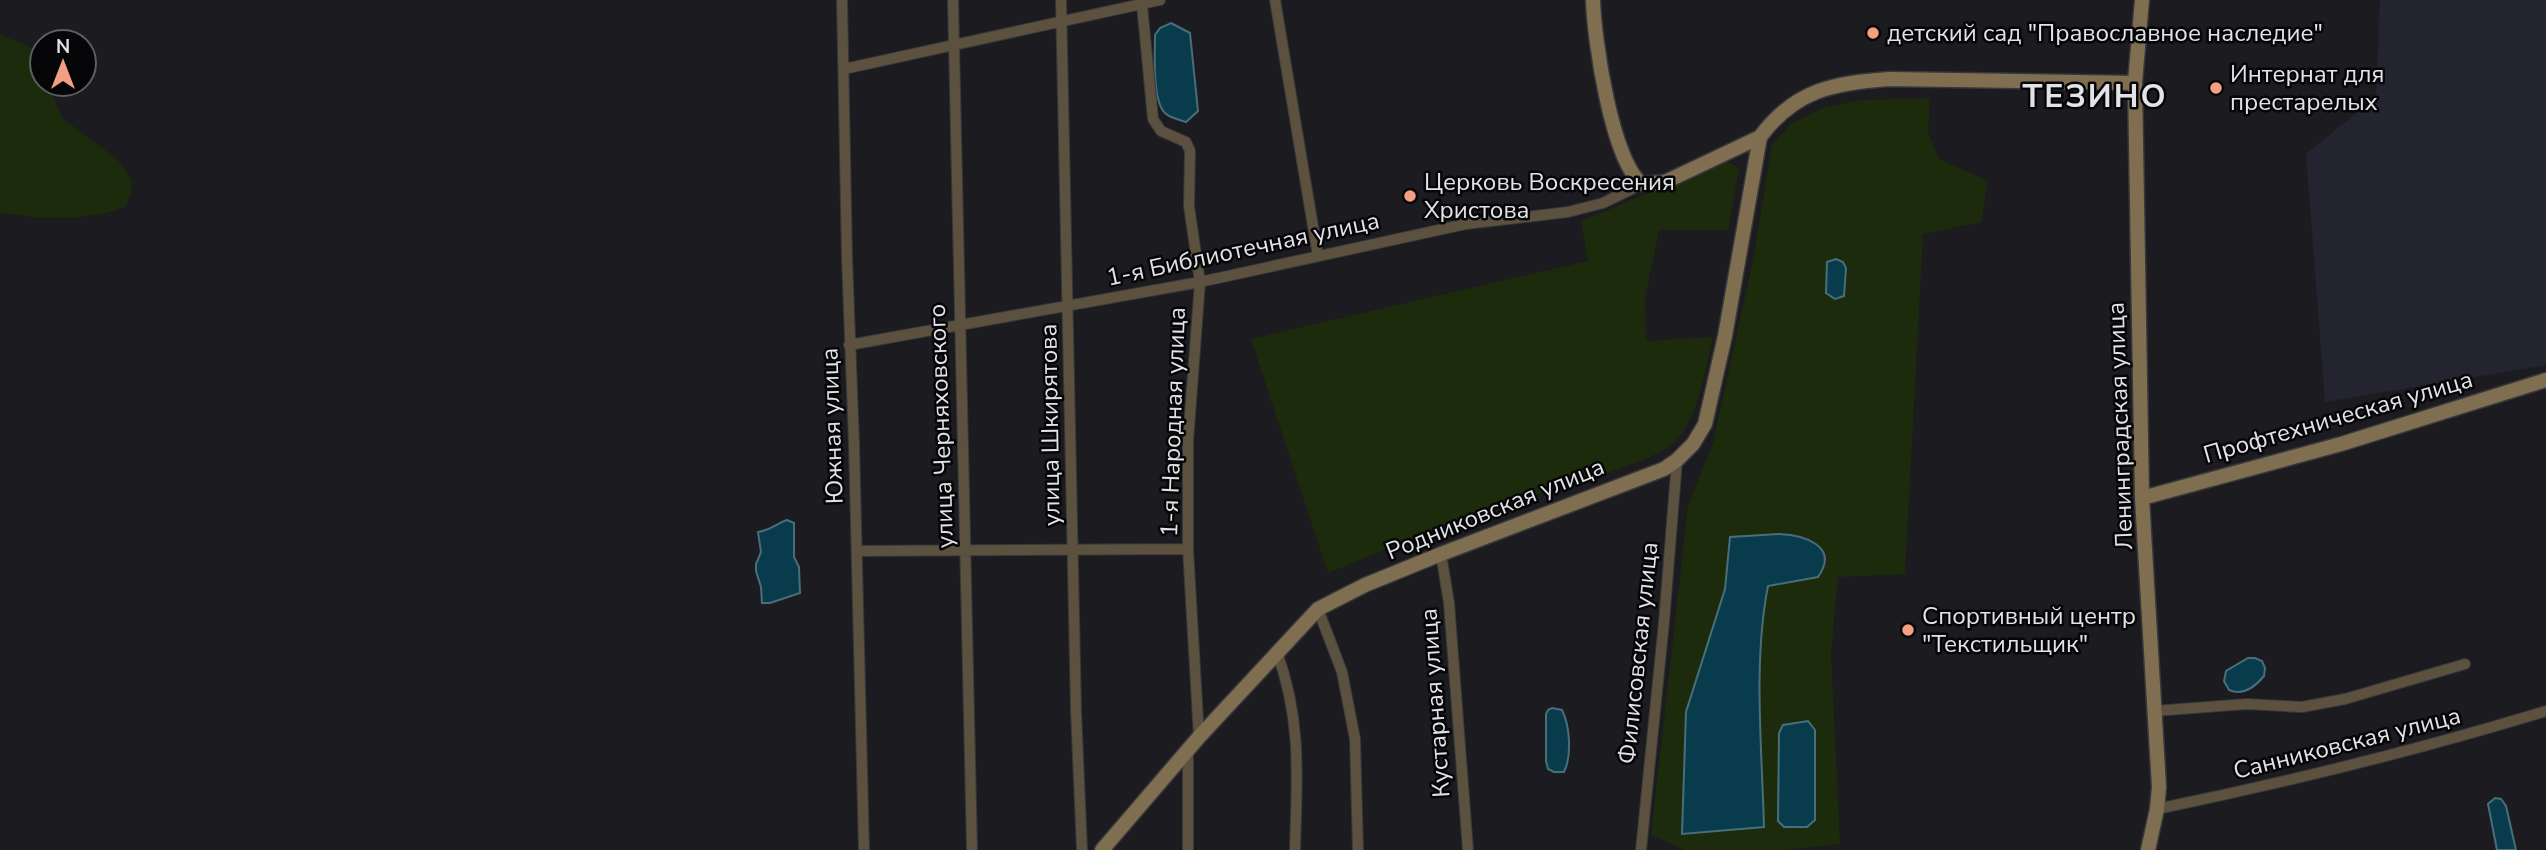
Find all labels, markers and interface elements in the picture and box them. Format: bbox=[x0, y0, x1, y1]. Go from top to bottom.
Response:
place label: детский сад "Православное наследие" bbox=[1887, 17, 2323, 49]
marker: детский сад "Православное наследие" bbox=[1865, 25, 1881, 41]
north arrow bbox=[28, 28, 98, 98]
text: N bbox=[56, 34, 70, 60]
place label: Интернат для престарелых bbox=[2230, 58, 2384, 118]
district label: ТЕЗИНО bbox=[2022, 75, 2168, 118]
marker: Интернат для престарелых bbox=[2208, 80, 2224, 96]
place label: Церковь Воскресения Христова bbox=[1424, 166, 1675, 226]
marker: Церковь Воскресения Христова bbox=[1402, 188, 1418, 204]
street label: 1-я Библиотечная улица bbox=[1104, 204, 1382, 294]
street label: Ленинградская улица bbox=[2100, 302, 2140, 550]
street label: улица Черняховского bbox=[921, 303, 961, 549]
street label: 1-я Народная улица bbox=[1153, 307, 1193, 537]
street label: улица Шкирятова bbox=[1032, 324, 1068, 526]
street label: Южная улица bbox=[813, 347, 851, 505]
street label: Профтехническая улица bbox=[2200, 363, 2476, 471]
street label: Родниковская улица bbox=[1381, 451, 1609, 567]
street label: Филисовская улица bbox=[1610, 540, 1666, 766]
place label: Спортивный центр "Текстильщик" bbox=[1922, 600, 2136, 660]
street label: Кустарная улица bbox=[1412, 607, 1458, 799]
marker: Спортивный центр "Текстильщик" bbox=[1900, 622, 1916, 638]
street label: Санниковская улица bbox=[2230, 699, 2464, 787]

